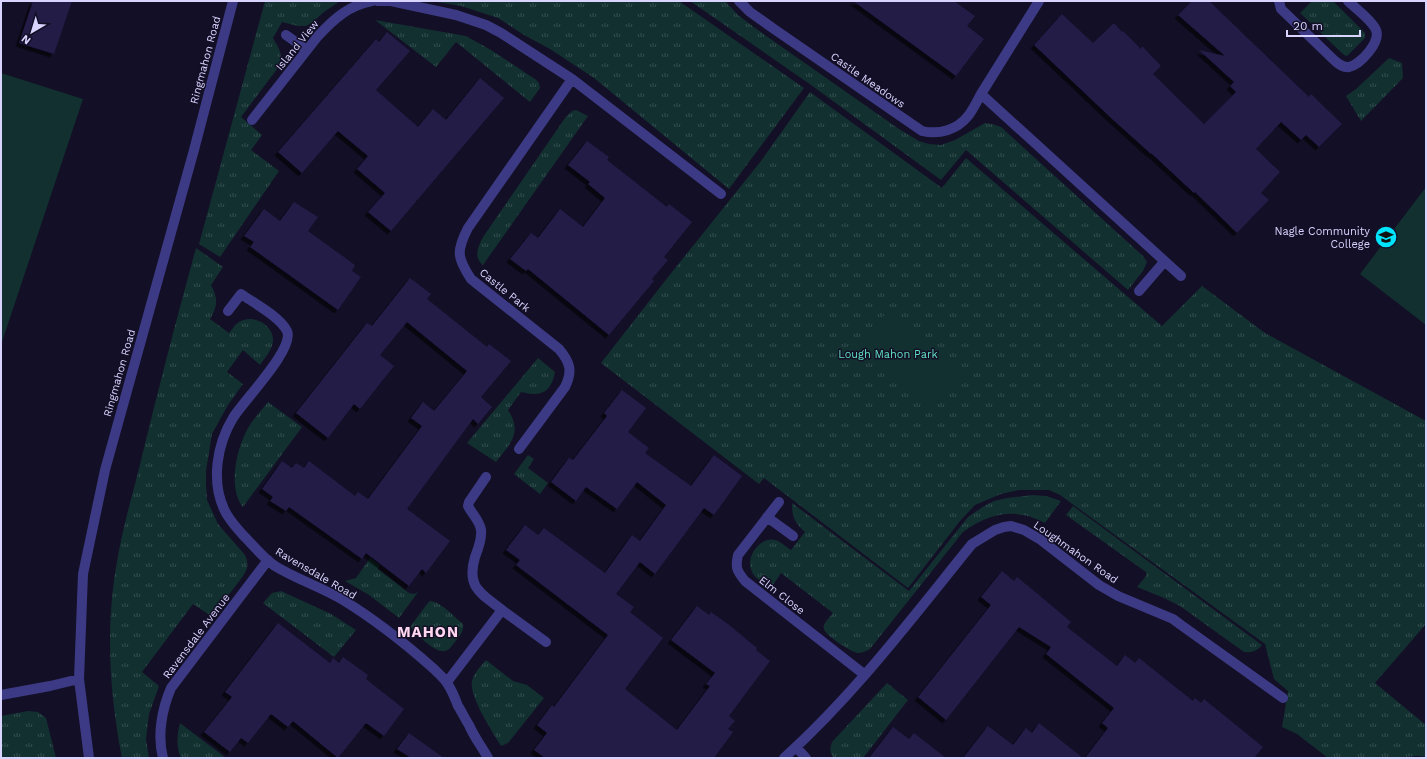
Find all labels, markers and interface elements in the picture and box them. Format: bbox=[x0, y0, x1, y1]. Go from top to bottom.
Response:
north arrow bbox=[12, 12, 52, 52]
scale bar bbox=[1287, 12, 1360, 38]
street label: Ringmahon Road bbox=[188, 15, 223, 105]
street label: Island View bbox=[273, 17, 322, 73]
text: 20 m bbox=[1293, 19, 1323, 33]
text: N bbox=[19, 32, 33, 47]
street label: Castle Meadows bbox=[828, 50, 908, 111]
school or university icon: Nagle Community College bbox=[1373, 224, 1399, 250]
place label: Nagle Community College bbox=[1275, 225, 1370, 251]
street label: Castle Park bbox=[477, 266, 533, 315]
street label: Ringmahon Road bbox=[101, 328, 138, 418]
park label: Lough Mahon Park bbox=[838, 348, 938, 361]
street label: Loughmahon Road bbox=[1031, 518, 1120, 586]
street label: Ravensdale Road bbox=[273, 545, 359, 602]
street label: Elm Close bbox=[756, 574, 807, 617]
street label: Ravensdale Avenue bbox=[160, 591, 233, 681]
district label: MAHON bbox=[397, 623, 459, 641]

